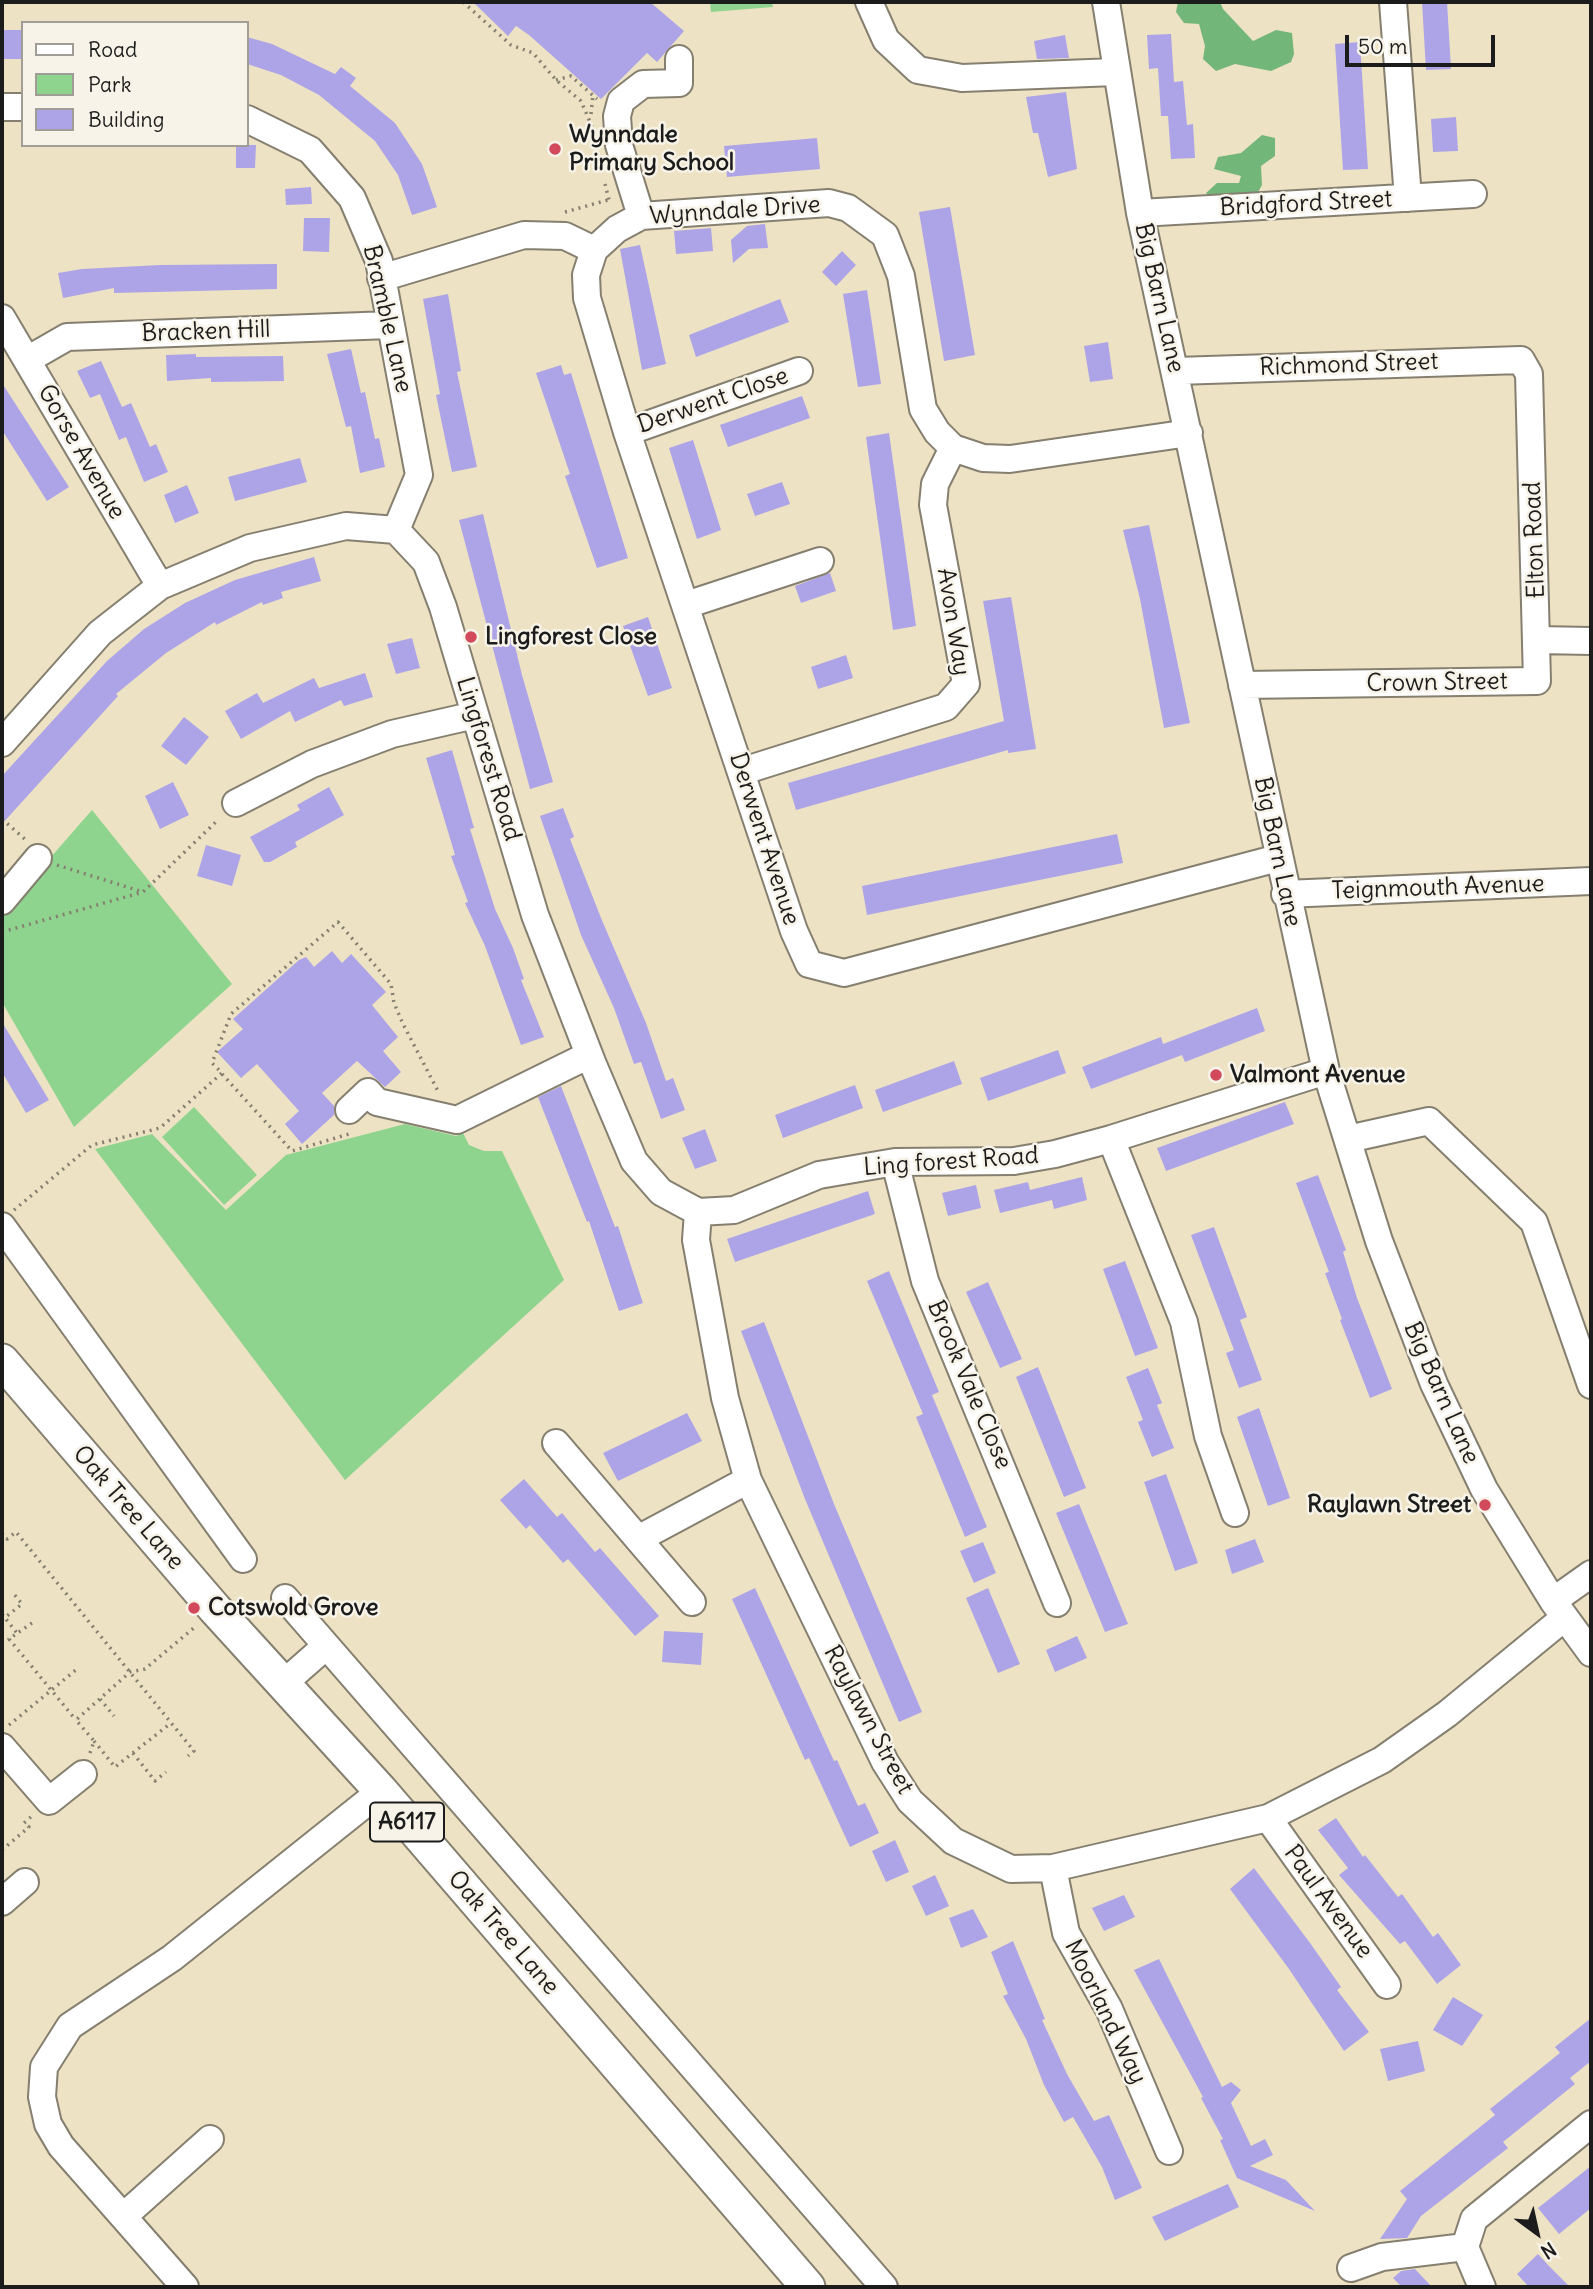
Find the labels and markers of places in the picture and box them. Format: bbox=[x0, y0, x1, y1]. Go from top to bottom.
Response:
place label: Wynndale Primary School bbox=[569, 121, 734, 177]
marker: Wynndale Primary School bbox=[547, 141, 563, 157]
place label: Lingforest Close bbox=[485, 623, 657, 651]
marker: Lingforest Close bbox=[463, 629, 479, 645]
place label: Valmont Avenue bbox=[1230, 1061, 1406, 1089]
marker: Valmont Avenue bbox=[1208, 1067, 1224, 1083]
place label: Raylawn Street bbox=[1307, 1491, 1471, 1519]
marker: Raylawn Street bbox=[1477, 1497, 1493, 1513]
place label: Cotswold Grove bbox=[208, 1594, 378, 1622]
marker: Cotswold Grove bbox=[186, 1600, 202, 1616]

